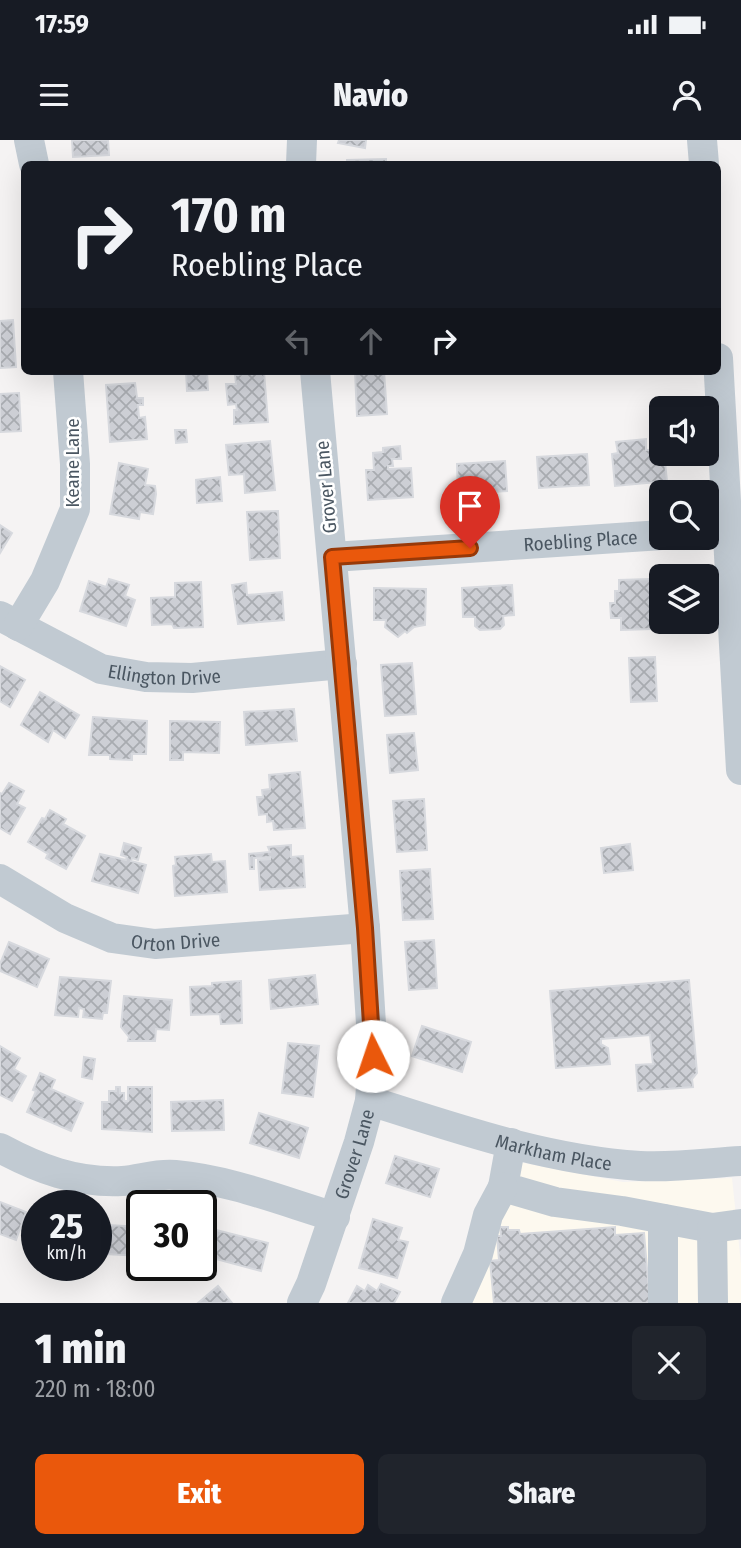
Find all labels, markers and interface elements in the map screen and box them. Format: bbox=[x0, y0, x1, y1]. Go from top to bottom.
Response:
text: 17:59 bbox=[35, 9, 89, 40]
icon: menu bbox=[35, 76, 73, 114]
text: Navio bbox=[333, 76, 408, 114]
icon: person bbox=[668, 76, 706, 114]
text: 170 m bbox=[171, 186, 287, 245]
icon: right bbox=[56, 189, 147, 280]
text: Roebling Place bbox=[171, 246, 363, 284]
icon: left bbox=[279, 322, 317, 360]
icon: ahead bbox=[352, 322, 390, 360]
icon: right bbox=[425, 322, 463, 360]
map controls bbox=[649, 396, 719, 634]
button: sound bbox=[649, 396, 719, 466]
street label: Keane Lane bbox=[61, 418, 84, 508]
street label: Grover Lane bbox=[311, 440, 341, 534]
pin bbox=[440, 476, 500, 548]
button: search bbox=[649, 480, 719, 550]
icon: arrive bbox=[451, 487, 489, 525]
street label: Roebling Place bbox=[523, 525, 638, 556]
button: layers bbox=[649, 564, 719, 634]
street label: Ellington Drive bbox=[106, 659, 222, 689]
street label: Orton Drive bbox=[130, 928, 221, 956]
position arrow bbox=[336, 1019, 410, 1093]
street label: Grover Lane bbox=[329, 1107, 379, 1202]
street label: Markham Place bbox=[493, 1129, 613, 1175]
speed limit sign: 30 bbox=[126, 1190, 217, 1281]
text: 25 bbox=[50, 1205, 83, 1247]
text: km/h bbox=[46, 1242, 87, 1264]
text: 1 min bbox=[35, 1324, 126, 1374]
button: close bbox=[632, 1326, 706, 1400]
text: 220 m · 18:00 bbox=[35, 1375, 155, 1403]
button: Exit bbox=[35, 1454, 364, 1534]
button: Share bbox=[378, 1454, 706, 1534]

